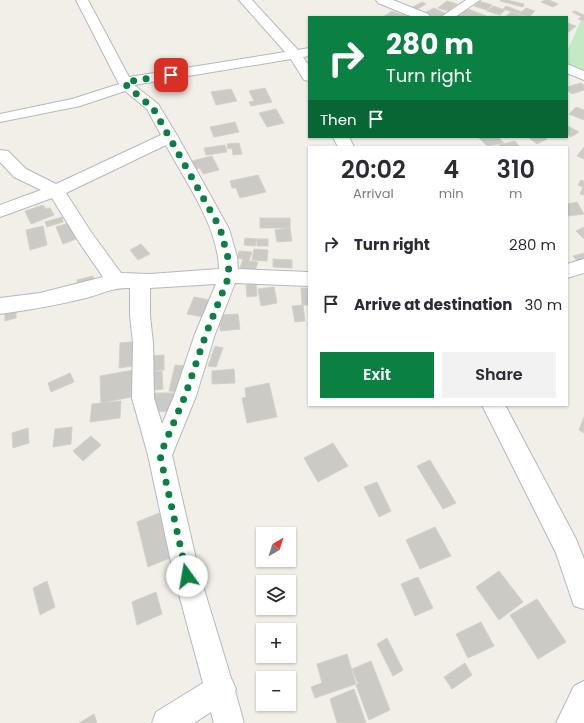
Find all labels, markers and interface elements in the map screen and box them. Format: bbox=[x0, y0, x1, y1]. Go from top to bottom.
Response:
text: 280 m bbox=[386, 25, 474, 64]
icon: right bbox=[320, 32, 372, 84]
pin bbox=[154, 58, 188, 92]
text: Turn right bbox=[386, 63, 472, 88]
icon: arrive bbox=[160, 64, 182, 86]
icon: arrive bbox=[365, 108, 387, 130]
text: Then bbox=[320, 109, 357, 130]
text: 20:02 bbox=[341, 153, 406, 186]
text: 4 bbox=[443, 153, 459, 186]
text: 310 bbox=[497, 153, 535, 186]
text: Arrival bbox=[353, 184, 394, 203]
text: min bbox=[439, 184, 464, 203]
text: m bbox=[509, 184, 523, 203]
icon: right bbox=[320, 233, 342, 255]
text: Turn right bbox=[354, 234, 430, 255]
text: 280 m bbox=[509, 234, 556, 255]
icon: arrive bbox=[320, 293, 342, 315]
text: Arrive at destination bbox=[354, 294, 512, 315]
text: 30 m bbox=[524, 294, 562, 315]
button: Exit bbox=[320, 352, 434, 398]
button: Share bbox=[442, 352, 556, 398]
north arrow bbox=[256, 527, 296, 567]
map controls bbox=[256, 527, 296, 711]
position arrow bbox=[166, 555, 208, 597]
button: layers bbox=[256, 575, 296, 615]
button: + bbox=[256, 623, 296, 663]
button: − bbox=[256, 671, 296, 711]

